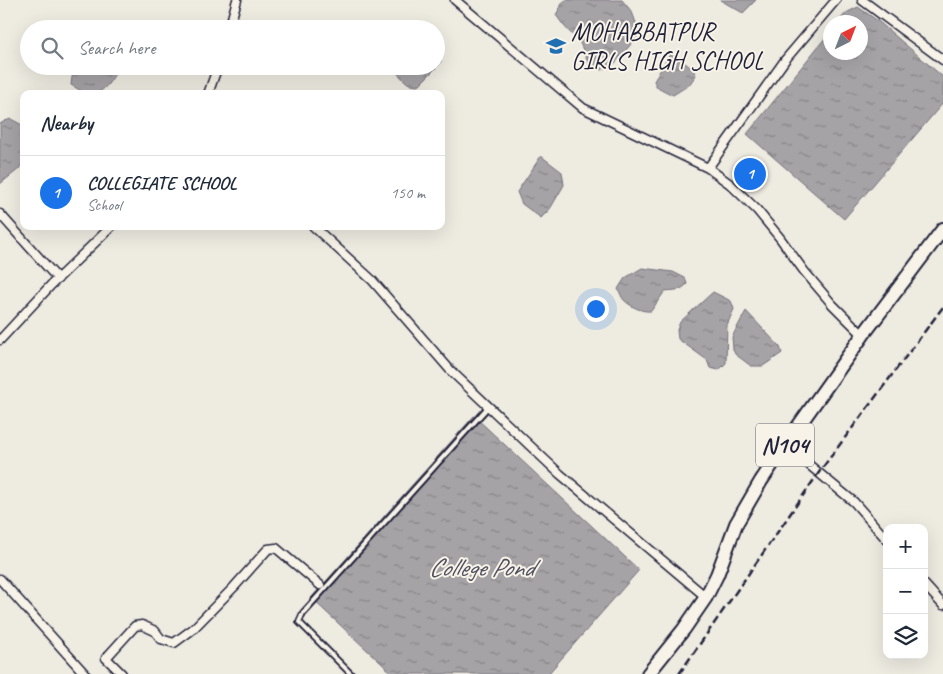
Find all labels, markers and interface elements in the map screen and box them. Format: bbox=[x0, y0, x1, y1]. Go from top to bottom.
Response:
north arrow bbox=[823, 15, 868, 60]
place label: MOHABBATPUR GIRLS HIGH SCHOOL bbox=[571, 16, 764, 77]
search box bbox=[20, 20, 445, 75]
icon: search bbox=[38, 34, 66, 62]
school or university icon: MOHABBATPUR GIRLS HIGH SCHOOL bbox=[545, 35, 567, 57]
text: Search here bbox=[78, 36, 155, 60]
text: Nearby bbox=[40, 110, 93, 136]
pin: 1 bbox=[734, 155, 766, 193]
text: COLLEGIATE SCHOOL bbox=[87, 171, 237, 195]
text: 1 bbox=[52, 183, 60, 203]
text: 150 m bbox=[391, 183, 425, 203]
text: School bbox=[87, 195, 121, 215]
your location bbox=[583, 296, 609, 322]
road number: N104 bbox=[756, 424, 814, 466]
map controls bbox=[883, 524, 928, 659]
button: + bbox=[883, 524, 928, 569]
water label: College Pond bbox=[428, 551, 541, 584]
button: − bbox=[883, 569, 928, 614]
button: layers bbox=[883, 614, 928, 659]

